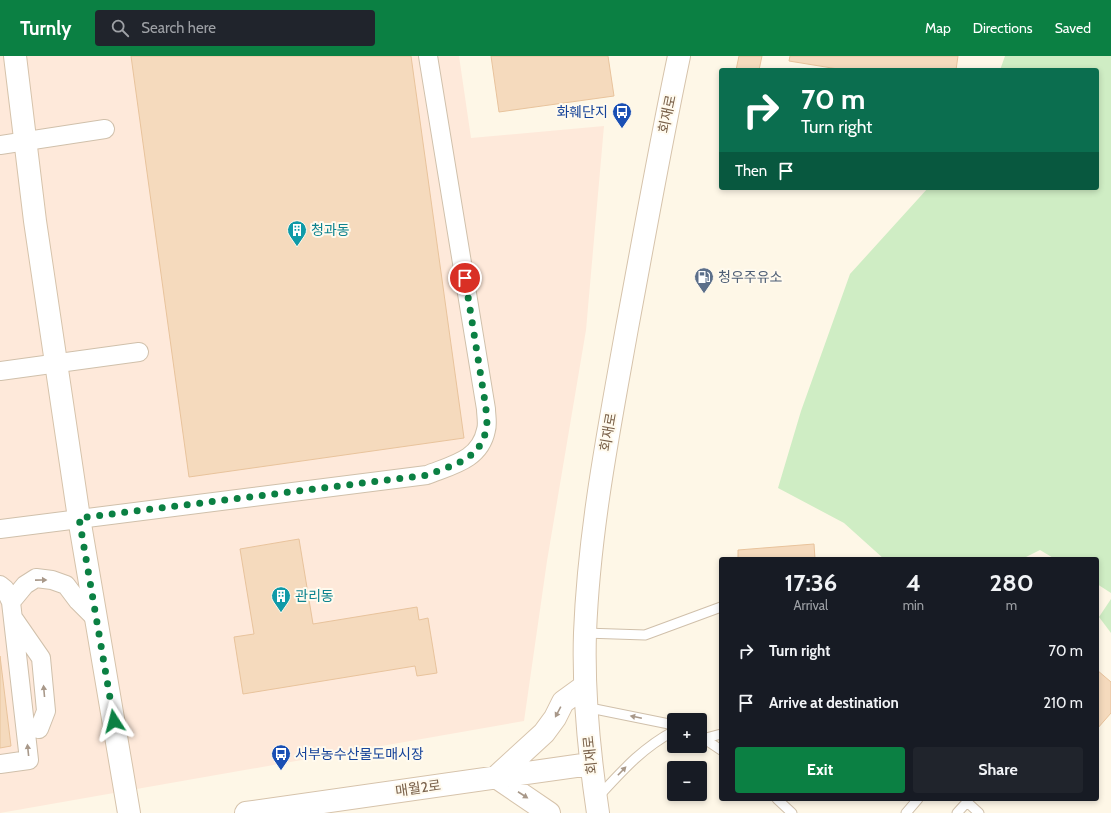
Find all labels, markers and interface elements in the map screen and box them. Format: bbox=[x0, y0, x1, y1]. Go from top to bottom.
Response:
search box bbox=[95, 10, 375, 46]
text: Turnly bbox=[20, 17, 71, 40]
icon: search bbox=[109, 17, 131, 39]
text: Search here bbox=[141, 19, 216, 37]
text: Map bbox=[925, 19, 951, 37]
text: Directions bbox=[973, 19, 1033, 37]
text: Saved bbox=[1055, 19, 1091, 37]
text: 70 m bbox=[801, 82, 865, 116]
icon: right bbox=[735, 84, 787, 136]
street label: 회재로 bbox=[654, 93, 680, 135]
bus stop icon: 화훼단지 bbox=[611, 101, 633, 129]
place label: 화훼단지 bbox=[556, 103, 608, 121]
text: Turn right bbox=[801, 116, 872, 138]
icon: arrive bbox=[775, 160, 797, 182]
text: Then bbox=[735, 162, 767, 180]
building icon: 청과동 bbox=[286, 219, 308, 247]
place label: 청과동 bbox=[311, 221, 350, 239]
pin bbox=[448, 261, 482, 295]
fuel station icon: 청우주유소 bbox=[693, 266, 715, 294]
icon: arrive bbox=[454, 267, 476, 289]
place label: 청우주유소 bbox=[718, 268, 783, 286]
street label: 회재로 bbox=[596, 411, 620, 453]
text: 17:36 bbox=[784, 568, 837, 597]
text: 4 bbox=[906, 568, 921, 597]
text: 280 bbox=[989, 568, 1034, 597]
one-way arrow bbox=[34, 576, 47, 583]
building icon: 관리동 bbox=[270, 585, 292, 613]
place label: 관리동 bbox=[295, 587, 334, 605]
text: Arrival bbox=[794, 597, 828, 613]
text: min bbox=[903, 597, 924, 613]
text: m bbox=[1006, 597, 1017, 613]
icon: right bbox=[735, 640, 757, 662]
text: Turn right bbox=[769, 642, 830, 660]
text: 70 m bbox=[1049, 642, 1083, 660]
one-way arrow bbox=[40, 685, 47, 697]
icon: arrive bbox=[735, 692, 757, 714]
text: Arrive at destination bbox=[769, 694, 899, 712]
text: 210 m bbox=[1043, 694, 1083, 712]
position arrow bbox=[93, 700, 135, 742]
one-way arrow bbox=[555, 707, 561, 718]
map controls bbox=[667, 713, 707, 801]
button: + bbox=[667, 713, 707, 753]
one-way arrow bbox=[630, 714, 642, 720]
street label: 회재로 bbox=[579, 735, 601, 775]
bus stop icon: 서부농수산물도매시장 bbox=[270, 743, 292, 771]
one-way arrow bbox=[25, 744, 31, 756]
place label: 서부농수산물도매시장 bbox=[295, 745, 424, 763]
button: Exit bbox=[735, 747, 905, 793]
button: Share bbox=[913, 747, 1083, 793]
button: − bbox=[667, 761, 707, 801]
one-way arrow bbox=[617, 766, 627, 776]
street label: 매월2로 bbox=[394, 776, 442, 800]
one-way arrow bbox=[518, 791, 528, 799]

